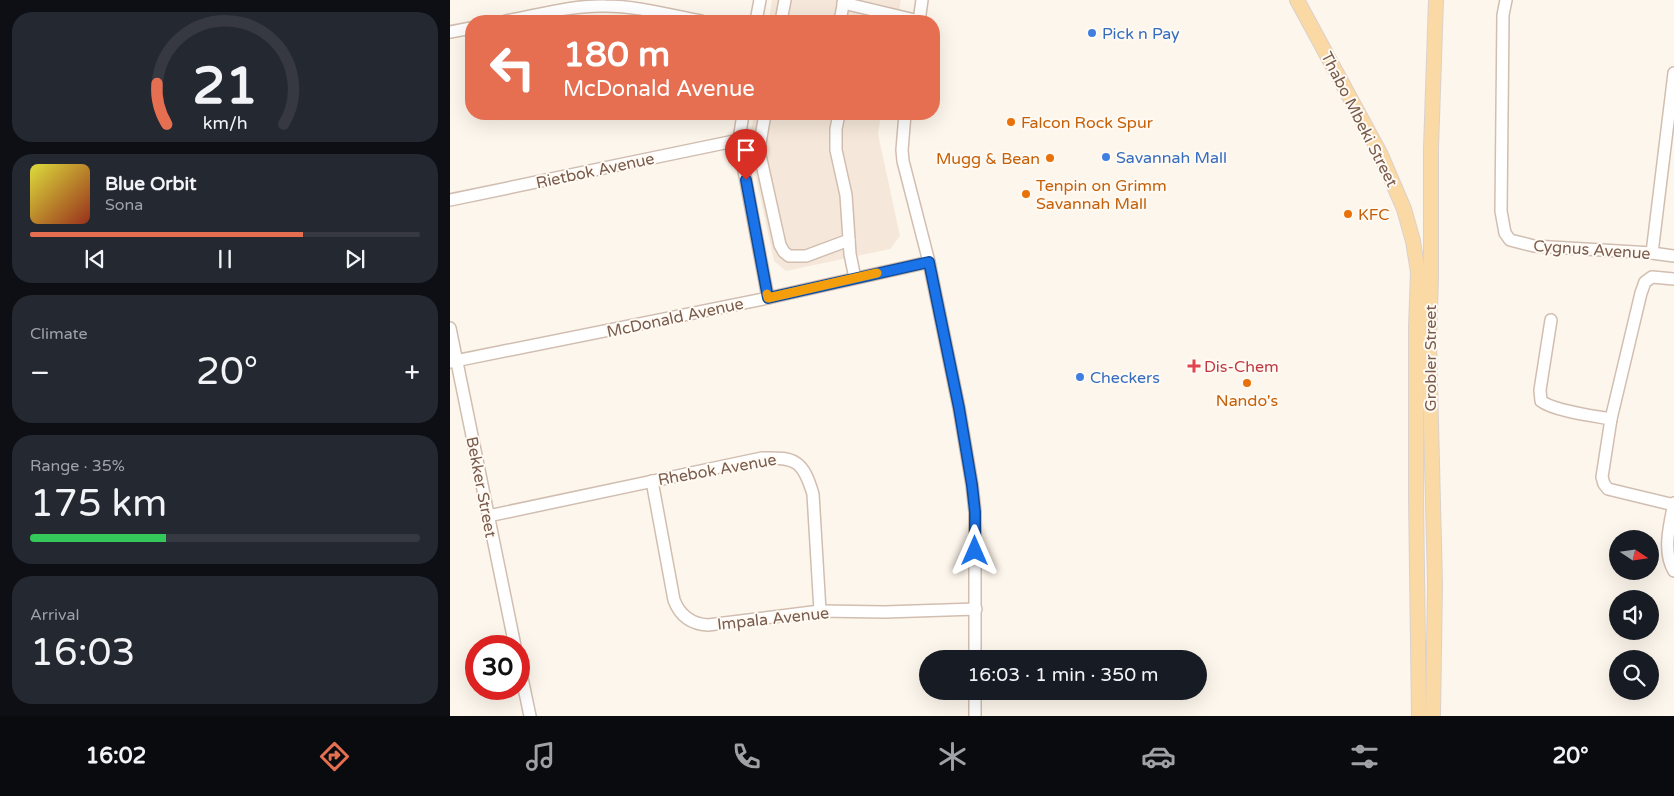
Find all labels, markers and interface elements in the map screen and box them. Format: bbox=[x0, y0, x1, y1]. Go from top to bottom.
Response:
place label: Pick n Pay bbox=[1102, 24, 1180, 44]
marker: Pick n Pay bbox=[1086, 27, 1098, 39]
text: 180 m bbox=[563, 34, 670, 76]
icon: left bbox=[480, 35, 545, 100]
street label: Thabo Mbeki Street bbox=[1316, 48, 1402, 191]
text: 21 bbox=[192, 55, 258, 118]
text: McDonald Avenue bbox=[563, 76, 755, 102]
text: km/h bbox=[203, 113, 247, 134]
place label: Falcon Rock Spur bbox=[1021, 113, 1154, 133]
marker: Falcon Rock Spur bbox=[1005, 116, 1017, 128]
pin bbox=[725, 129, 767, 180]
icon: arrive bbox=[732, 136, 760, 164]
place label: Savannah Mall bbox=[1116, 148, 1227, 168]
street label: Rietbok Avenue bbox=[534, 149, 656, 193]
place label: Mugg & Bean bbox=[936, 149, 1040, 169]
marker: Savannah Mall bbox=[1100, 151, 1112, 163]
marker: Mugg & Bean bbox=[1044, 152, 1056, 164]
text: Blue Orbit bbox=[105, 173, 197, 195]
place label: Tenpin on Grimm Savannah Mall bbox=[1036, 176, 1167, 214]
marker: Tenpin on Grimm Savannah Mall bbox=[1020, 188, 1032, 200]
text: Sona bbox=[105, 195, 143, 215]
place label: KFC bbox=[1358, 205, 1389, 225]
marker: KFC bbox=[1342, 208, 1354, 220]
street label: Cygnus Avenue bbox=[1533, 236, 1651, 264]
icon: previous bbox=[81, 245, 109, 273]
icon: pause bbox=[211, 245, 239, 273]
icon: next bbox=[341, 245, 369, 273]
street label: McDonald Avenue bbox=[605, 294, 745, 342]
street label: Grobler Street bbox=[1421, 305, 1441, 411]
text: Climate bbox=[30, 324, 88, 344]
text: 20° bbox=[196, 349, 258, 395]
text: − bbox=[30, 356, 50, 390]
text: + bbox=[404, 356, 420, 390]
place label: Dis-Chem bbox=[1204, 357, 1279, 377]
marker: Dis-Chem bbox=[1188, 360, 1200, 372]
place label: Checkers bbox=[1090, 368, 1160, 388]
marker: Checkers bbox=[1074, 371, 1086, 383]
marker: Nando's bbox=[1241, 377, 1253, 389]
place label: Nando's bbox=[1216, 391, 1278, 411]
street label: Bekker Street bbox=[461, 435, 501, 539]
street label: Rhebok Avenue bbox=[656, 450, 778, 490]
text: Range · 35% bbox=[30, 456, 125, 476]
text: 175 km bbox=[30, 481, 167, 527]
position arrow bbox=[948, 524, 1000, 576]
north arrow bbox=[1609, 530, 1659, 580]
map controls bbox=[1609, 530, 1659, 700]
button: sound bbox=[1609, 590, 1659, 640]
street label: Impala Avenue bbox=[716, 603, 830, 635]
text: Arrival bbox=[30, 605, 79, 625]
text: 16:03 bbox=[30, 630, 135, 676]
speed limit sign: 30 bbox=[465, 635, 530, 700]
button: search bbox=[1609, 650, 1659, 700]
text: 16:03 · 1 min · 350 m bbox=[967, 664, 1159, 686]
icon: directions bbox=[317, 739, 352, 774]
icon: music bbox=[523, 739, 558, 774]
icon: phone bbox=[729, 739, 764, 774]
icon: climate bbox=[935, 739, 970, 774]
icon: car bbox=[1141, 739, 1176, 774]
icon: filters bbox=[1347, 739, 1382, 774]
text: 16:02 bbox=[85, 743, 146, 769]
text: 20° bbox=[1553, 743, 1589, 769]

